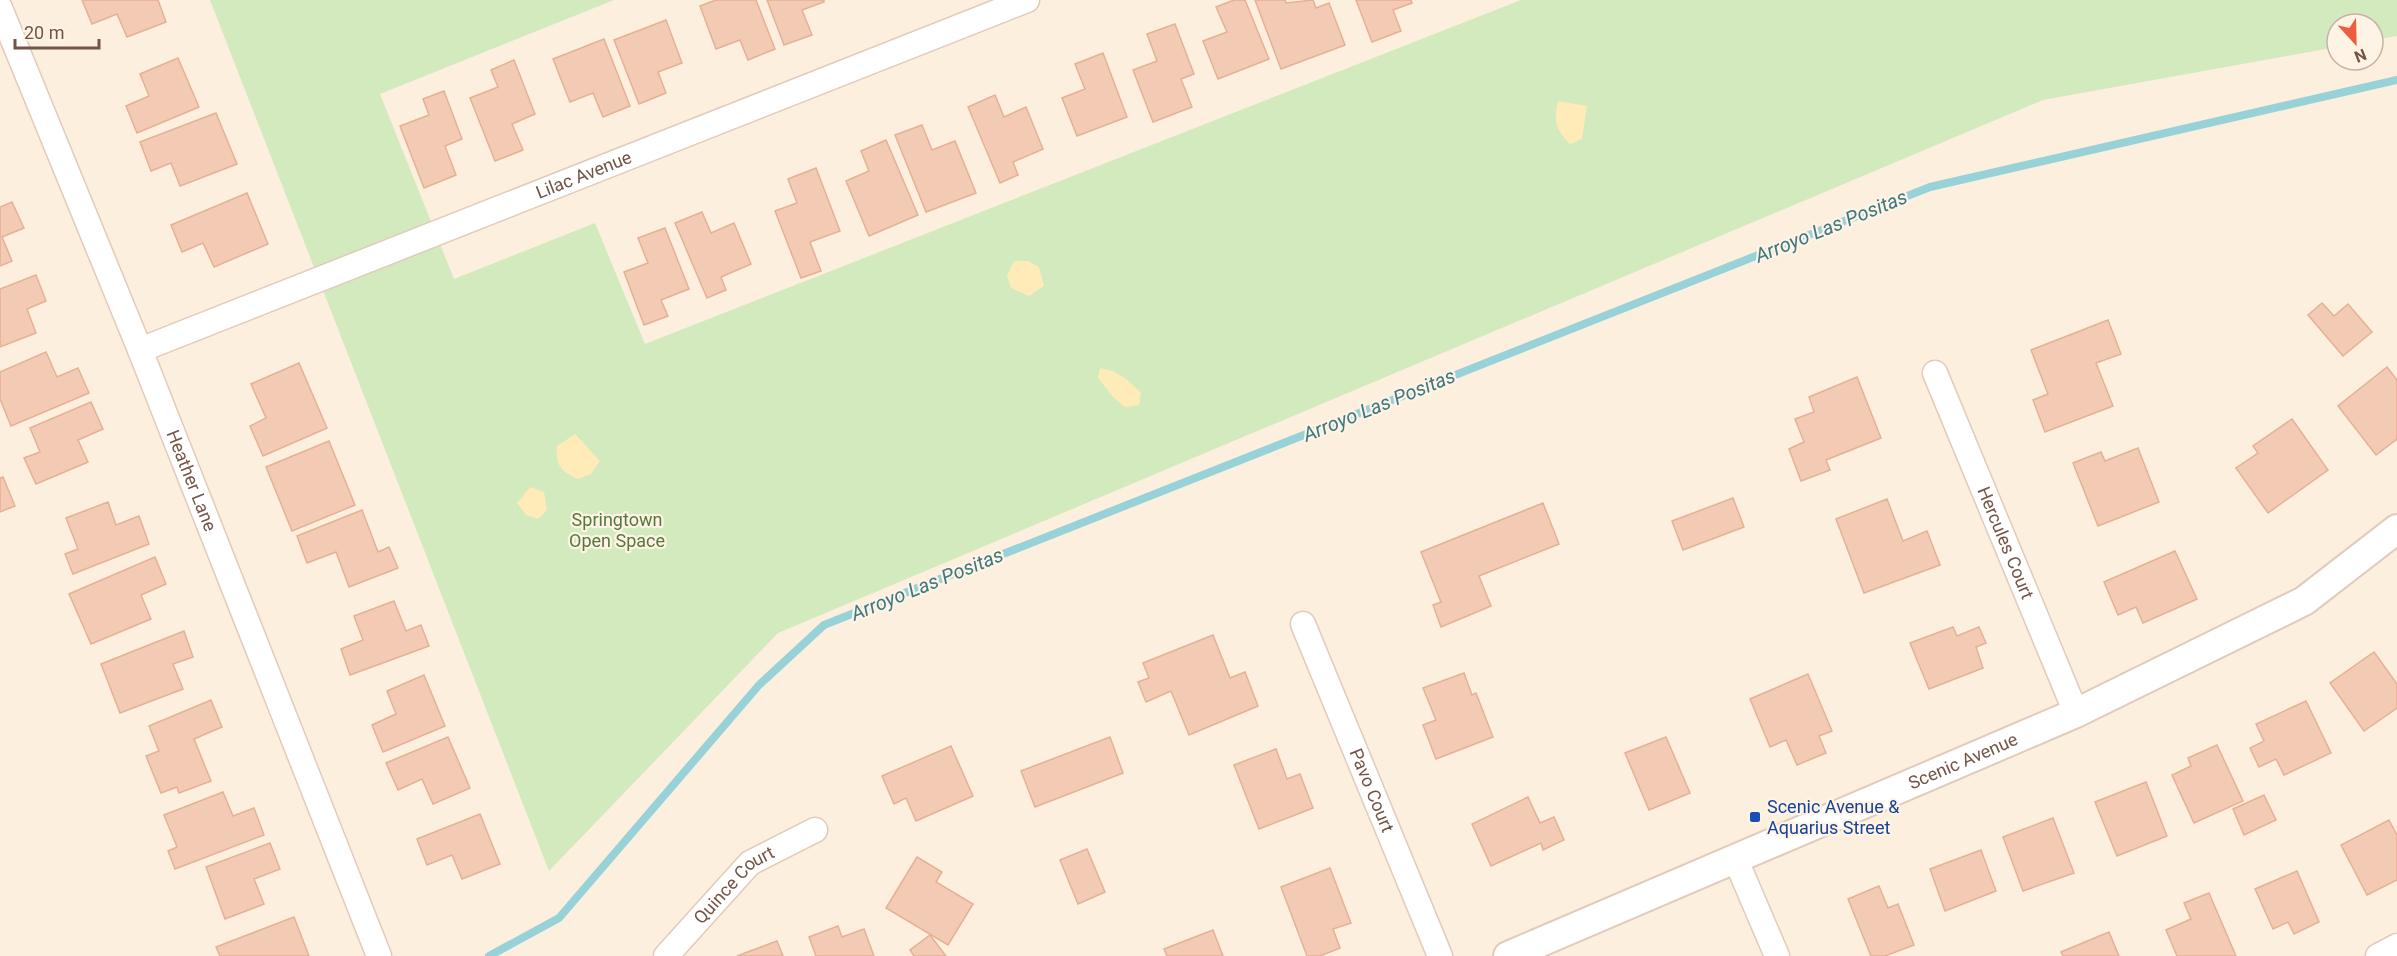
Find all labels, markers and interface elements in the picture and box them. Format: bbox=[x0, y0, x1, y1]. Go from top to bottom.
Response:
scale bar bbox=[15, 12, 99, 50]
north arrow bbox=[2325, 12, 2385, 72]
text: 20 m bbox=[24, 22, 64, 43]
text: N bbox=[2352, 45, 2369, 66]
street label: Lilac Avenue bbox=[533, 146, 634, 203]
water label: Arroyo Las Positas bbox=[1750, 184, 1911, 268]
water label: Arroyo Las Positas bbox=[1298, 363, 1459, 447]
street label: Heather Lane bbox=[163, 427, 221, 534]
street label: Hercules Court bbox=[1973, 483, 2039, 602]
park label: Springtown Open Space bbox=[569, 509, 665, 551]
water label: Arroyo Las Positas bbox=[846, 542, 1007, 626]
street label: Scenic Avenue bbox=[1905, 728, 2021, 793]
street label: Pavo Court bbox=[1346, 745, 1399, 835]
place label: Scenic Avenue & Aquarius Street bbox=[1767, 796, 1900, 838]
marker: Scenic Avenue & Aquarius Street bbox=[1748, 810, 1762, 824]
street label: Quince Court bbox=[689, 841, 778, 928]

